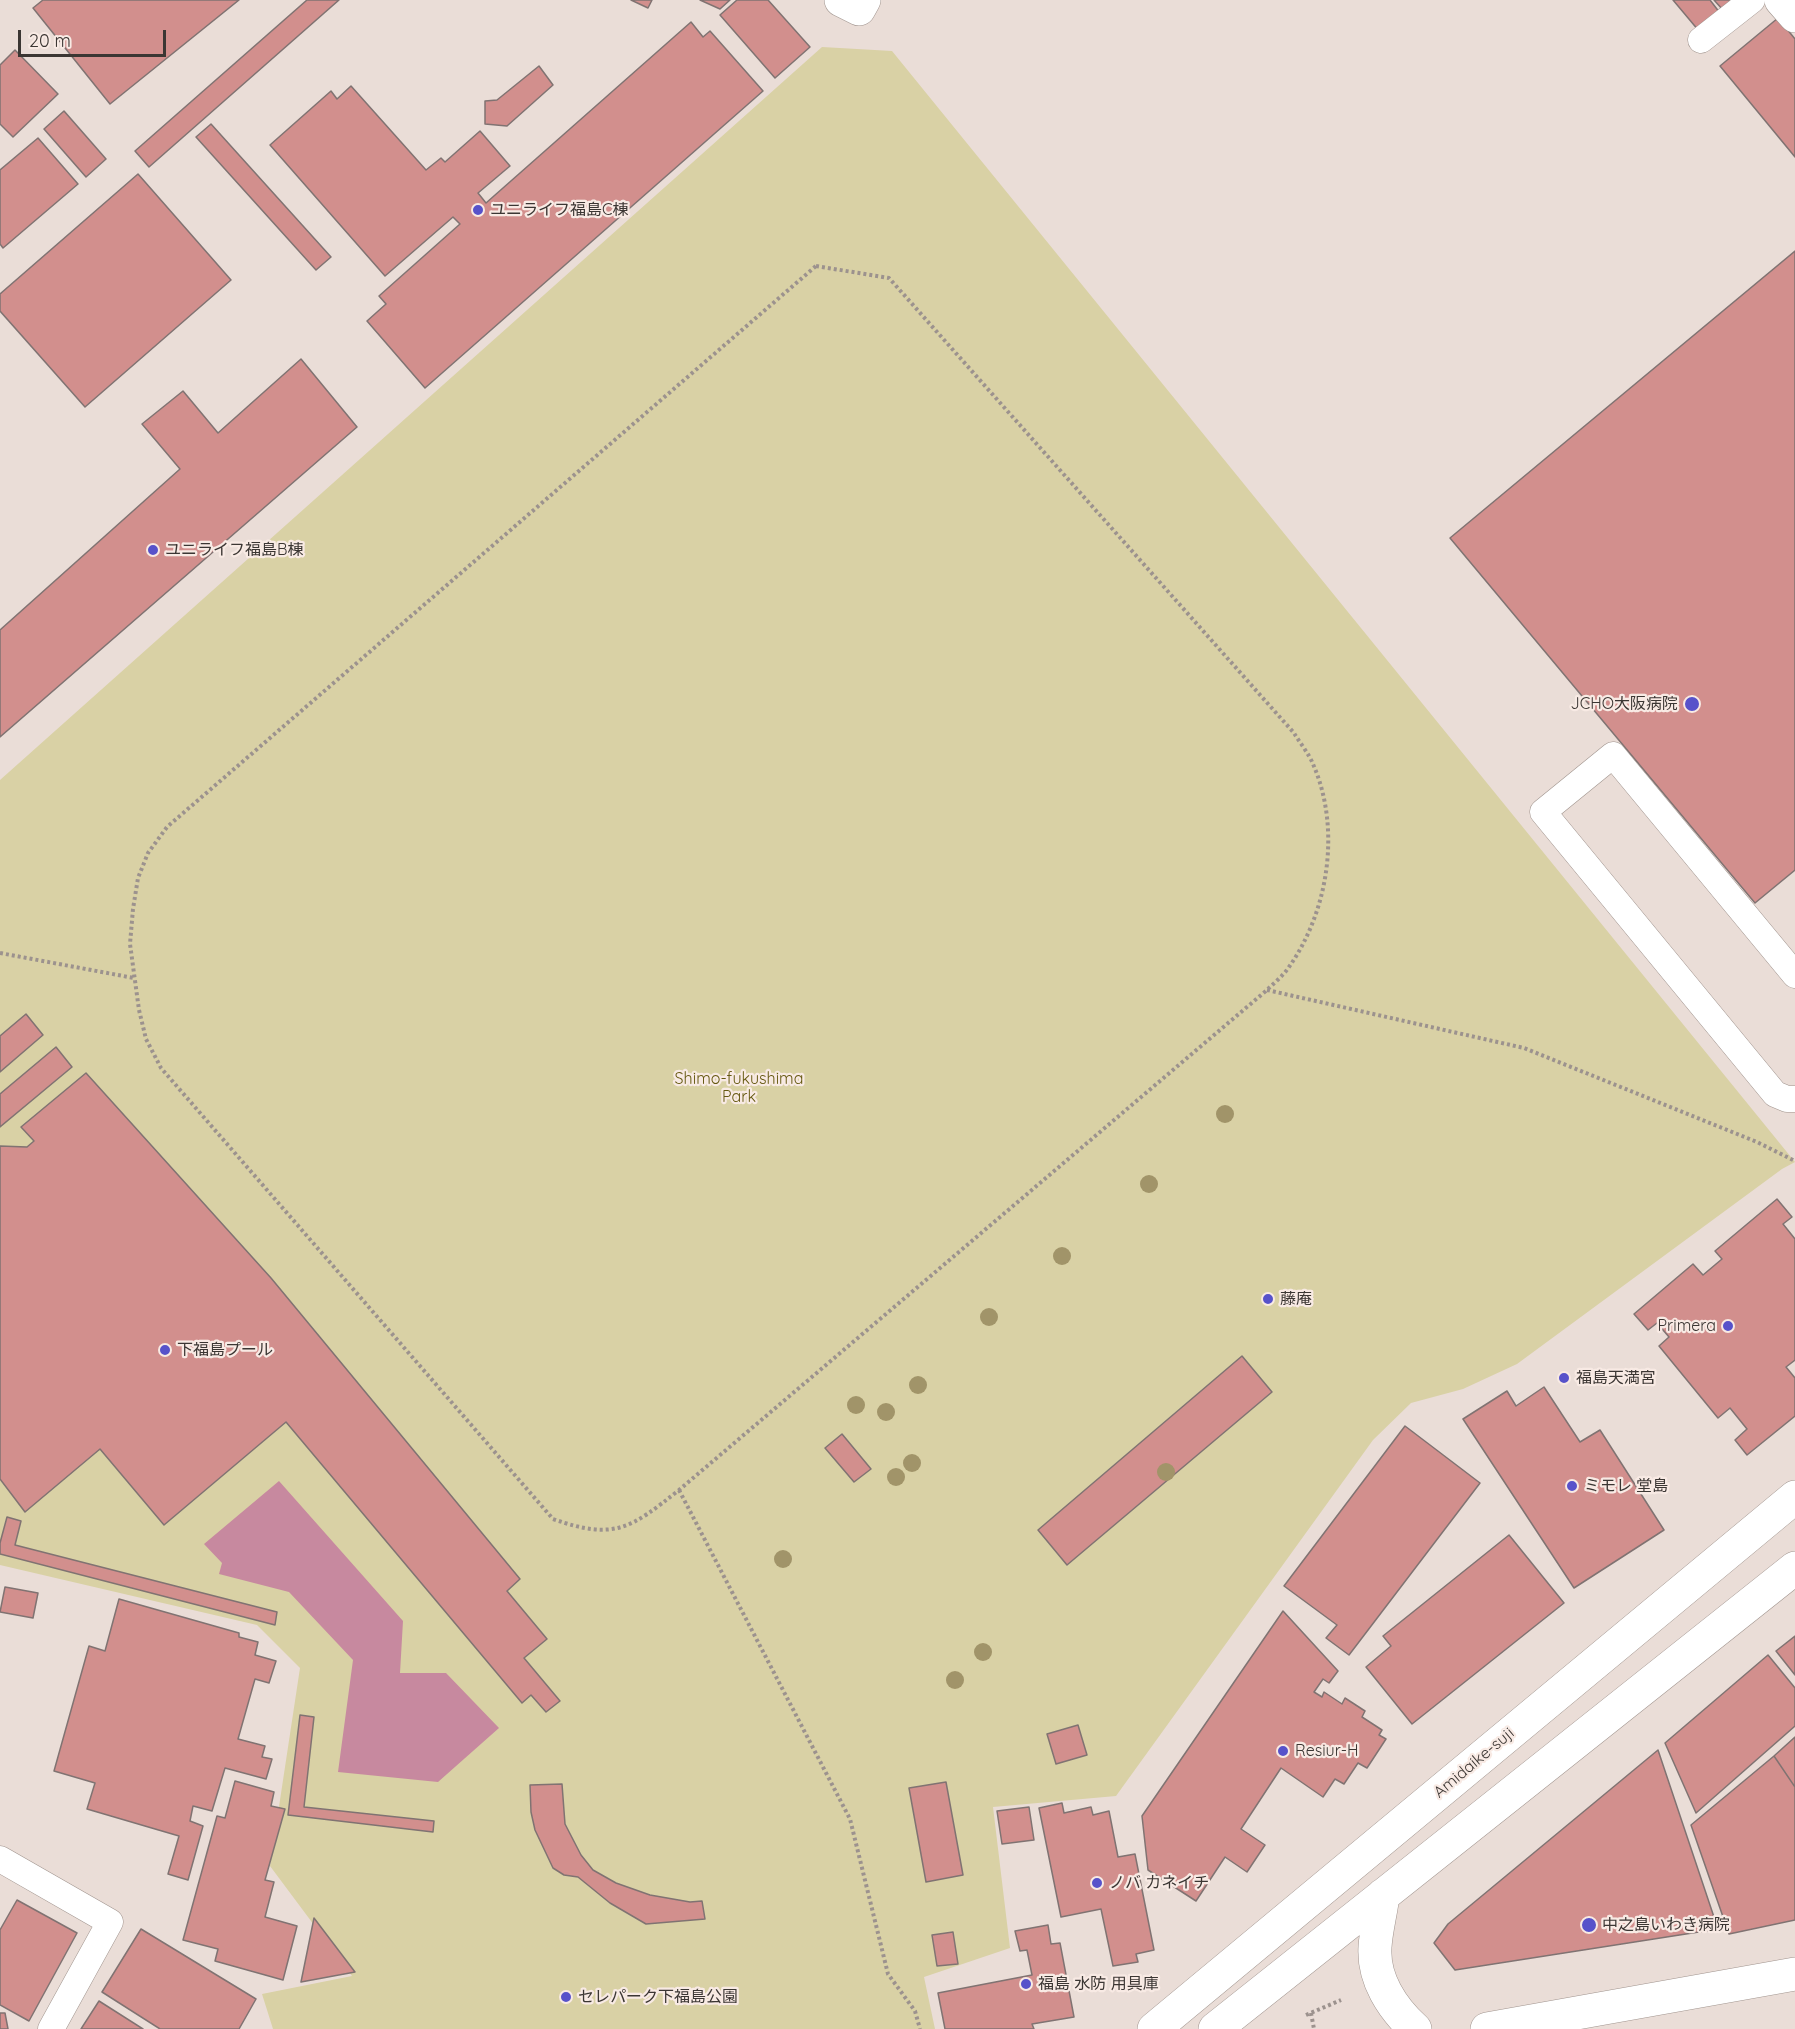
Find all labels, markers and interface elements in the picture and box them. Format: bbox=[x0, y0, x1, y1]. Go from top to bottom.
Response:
scale bar bbox=[21, 18, 170, 56]
text: 20 m bbox=[29, 29, 71, 52]
place label: ユニライフ福島C棟 bbox=[490, 200, 628, 220]
marker: ユニライフ福島C棟 bbox=[471, 203, 485, 217]
place label: ユニライフ福島B棟 bbox=[165, 540, 303, 560]
marker: ユニライフ福島B棟 bbox=[146, 543, 160, 557]
place label: JCHO大阪病院 bbox=[1571, 694, 1678, 714]
marker: JCHO大阪病院 bbox=[1683, 695, 1701, 713]
park label: Shimo-fukushima Park bbox=[675, 1069, 803, 1107]
place label: 藤庵 bbox=[1280, 1289, 1312, 1309]
marker: 藤庵 bbox=[1261, 1292, 1275, 1306]
place label: Primera bbox=[1658, 1316, 1716, 1336]
marker: Primera bbox=[1721, 1319, 1735, 1333]
place label: 下福島プール bbox=[177, 1340, 273, 1360]
marker: 下福島プール bbox=[158, 1343, 172, 1357]
place label: 福島天満宮 bbox=[1576, 1368, 1656, 1388]
marker: 福島天満宮 bbox=[1557, 1371, 1571, 1385]
place label: ミモレ 堂島 bbox=[1584, 1476, 1668, 1496]
marker: ミモレ 堂島 bbox=[1565, 1479, 1579, 1493]
street label: Amidaike-suji bbox=[1430, 1724, 1518, 1802]
place label: Resiur-H bbox=[1295, 1741, 1359, 1761]
marker: Resiur-H bbox=[1276, 1744, 1290, 1758]
place label: ノバ カネイチ bbox=[1109, 1873, 1209, 1893]
marker: ノバ カネイチ bbox=[1090, 1876, 1104, 1890]
place label: 中之島いわき病院 bbox=[1602, 1915, 1730, 1935]
marker: 中之島いわき病院 bbox=[1580, 1916, 1598, 1934]
place label: 福島 水防 用具庫 bbox=[1038, 1974, 1159, 1994]
marker: 福島 水防 用具庫 bbox=[1019, 1977, 1033, 1991]
place label: セレパーク下福島公園 bbox=[578, 1987, 738, 2007]
marker: セレパーク下福島公園 bbox=[559, 1990, 573, 2004]

